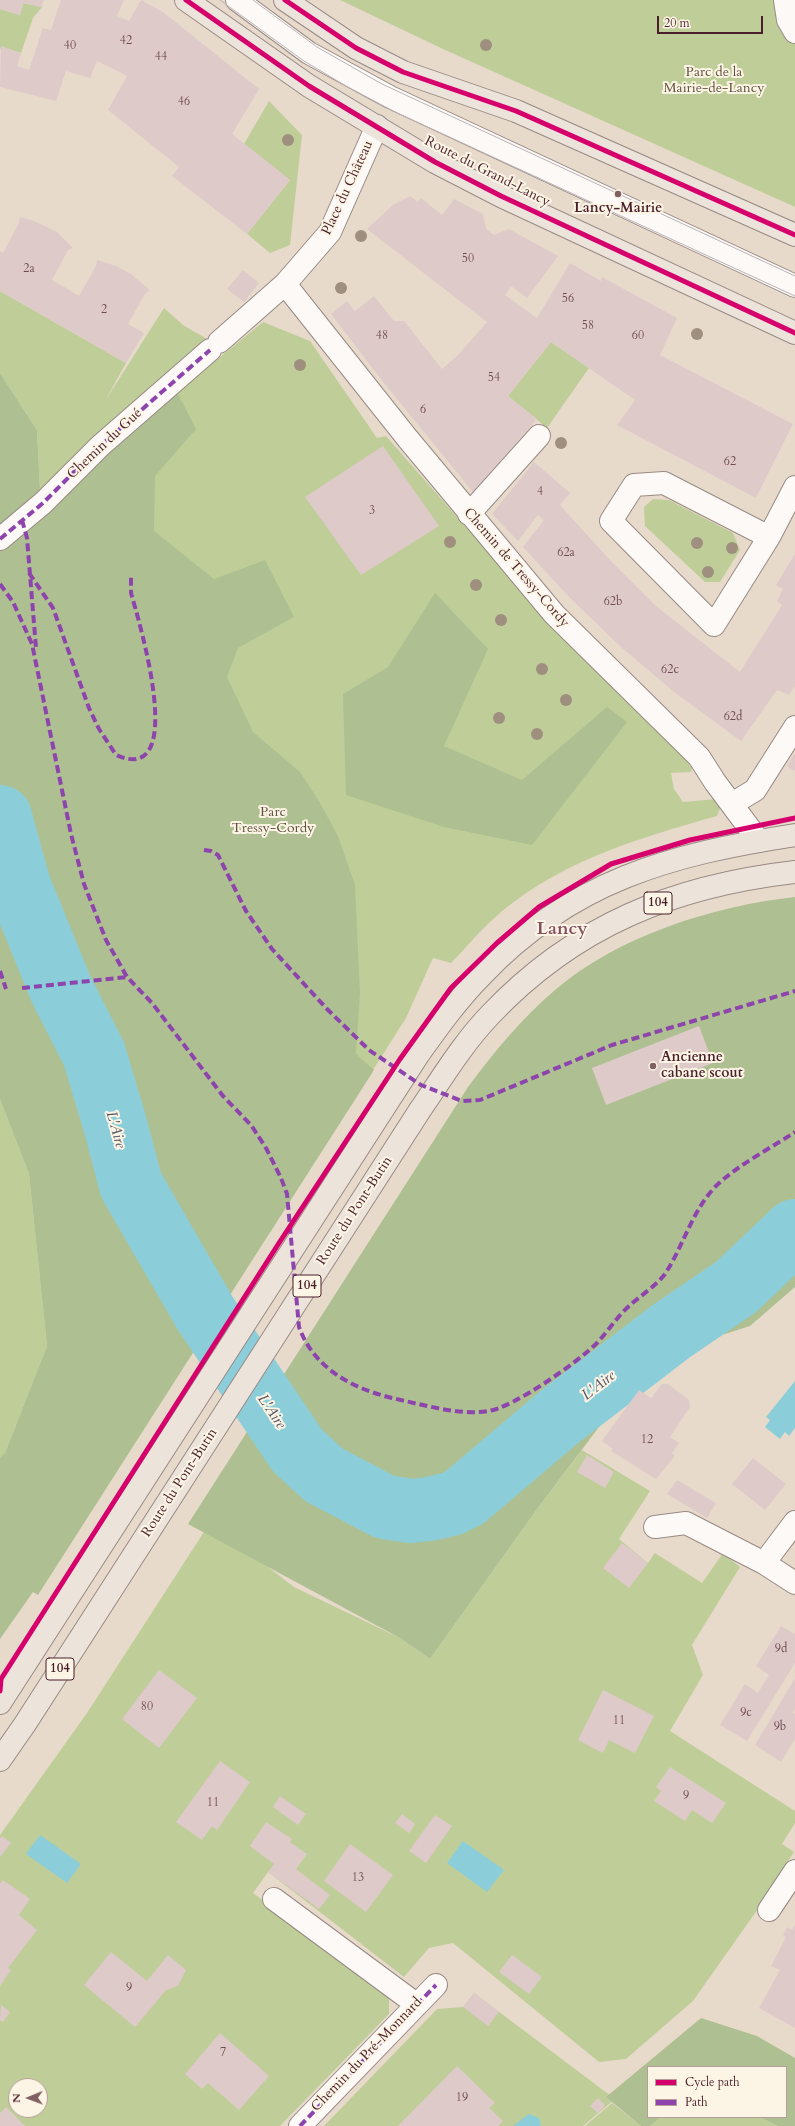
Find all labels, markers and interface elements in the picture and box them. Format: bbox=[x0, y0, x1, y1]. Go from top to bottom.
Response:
scale bar bbox=[659, 8, 765, 34]
text: 20 m bbox=[664, 15, 690, 31]
house number: 42 bbox=[120, 34, 132, 48]
house number: 40 bbox=[64, 39, 76, 53]
house number: 44 bbox=[155, 50, 167, 64]
park label: Parc de la Mairie-de-Lancy bbox=[663, 65, 765, 98]
house number: 46 bbox=[178, 95, 190, 109]
street label: Route du Grand-Lancy bbox=[421, 133, 553, 211]
street label: Place du Château bbox=[319, 138, 377, 238]
marker: Lancy-Mairie bbox=[613, 189, 623, 199]
place label: Lancy-Mairie bbox=[574, 201, 662, 217]
house number: 50 bbox=[462, 252, 474, 266]
house number: 2a bbox=[23, 262, 35, 276]
house number: 56 bbox=[562, 292, 574, 306]
house number: 2 bbox=[101, 303, 107, 317]
house number: 58 bbox=[582, 319, 594, 333]
house number: 48 bbox=[376, 329, 388, 343]
house number: 60 bbox=[632, 329, 644, 343]
house number: 54 bbox=[488, 371, 500, 385]
house number: 6 bbox=[420, 403, 426, 417]
street label: Chemin du Gué bbox=[64, 405, 146, 483]
house number: 62 bbox=[724, 455, 736, 469]
house number: 4 bbox=[537, 485, 543, 499]
house number: 3 bbox=[369, 504, 375, 518]
street label: Chemin de Tressy-Cordy bbox=[460, 505, 572, 631]
house number: 62a bbox=[557, 546, 575, 560]
house number: 62b bbox=[604, 595, 622, 609]
house number: 62c bbox=[661, 663, 679, 677]
house number: 62d bbox=[724, 710, 742, 724]
park label: Parc Tressy-Cordy bbox=[232, 805, 314, 838]
road number: 104 bbox=[644, 892, 672, 914]
district label: Lancy bbox=[537, 919, 587, 941]
place label: Ancienne cabane scout bbox=[661, 1050, 743, 1082]
marker: Ancienne cabane scout bbox=[648, 1061, 658, 1071]
water label: L'Aire bbox=[101, 1109, 129, 1151]
street label: Route du Pont-Butin bbox=[314, 1153, 396, 1269]
road number: 104 bbox=[293, 1275, 321, 1297]
water label: L'Aire bbox=[579, 1367, 619, 1405]
water label: L'Aire bbox=[253, 1391, 289, 1433]
street label: Route du Pont-Butin bbox=[139, 1425, 221, 1541]
house number: 12 bbox=[641, 1433, 653, 1447]
house number: 9d bbox=[775, 1642, 787, 1656]
road number: 104 bbox=[46, 1658, 74, 1680]
house number: 80 bbox=[141, 1700, 153, 1714]
house number: 9c bbox=[740, 1706, 752, 1720]
house number: 11 bbox=[613, 1714, 625, 1728]
house number: 9b bbox=[774, 1720, 786, 1734]
house number: 9 bbox=[683, 1789, 689, 1803]
house number: 11 bbox=[207, 1796, 219, 1810]
house number: 13 bbox=[352, 1871, 364, 1885]
house number: 9 bbox=[126, 1981, 132, 1995]
street label: Chemin du Pré-Monnard bbox=[308, 1994, 426, 2116]
house number: 7 bbox=[220, 2046, 226, 2060]
legend bbox=[647, 2066, 787, 2118]
text: Cycle path bbox=[685, 2074, 740, 2090]
north arrow bbox=[8, 2078, 48, 2118]
house number: 19 bbox=[456, 2091, 468, 2105]
text: N bbox=[9, 2093, 24, 2103]
text: Path bbox=[685, 2094, 708, 2110]

